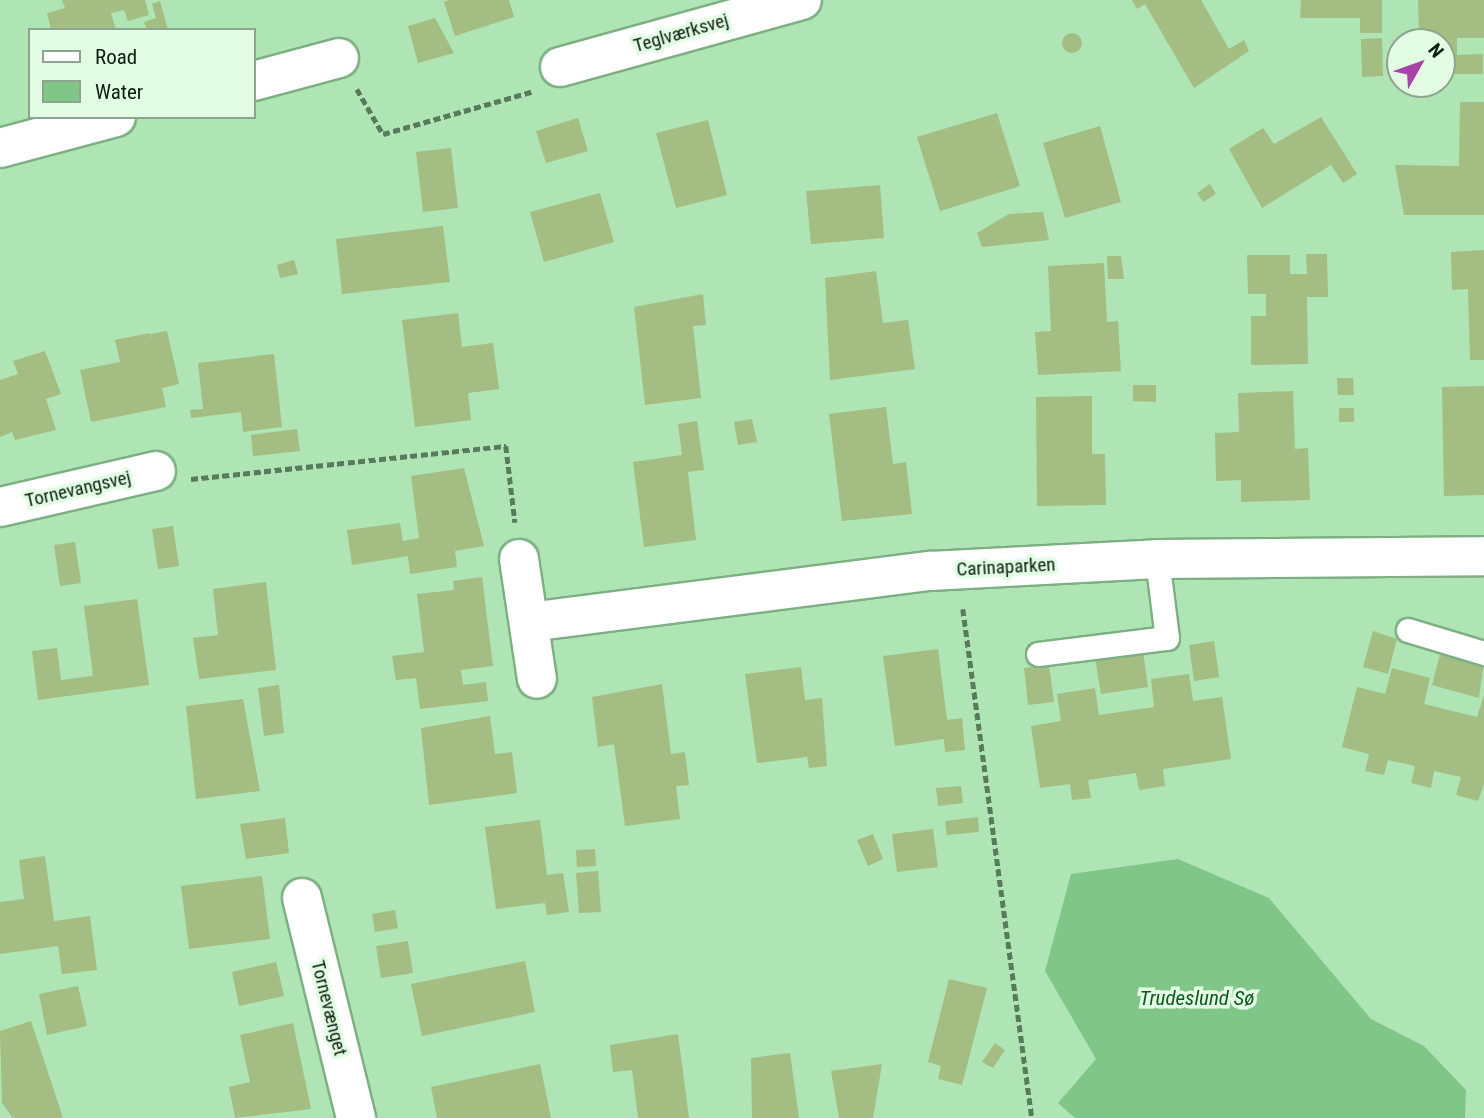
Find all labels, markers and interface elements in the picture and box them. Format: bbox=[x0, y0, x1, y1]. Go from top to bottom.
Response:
street label: Teglværksvej bbox=[631, 9, 731, 57]
legend bbox=[28, 28, 256, 119]
north arrow bbox=[1386, 28, 1456, 98]
text: N bbox=[1423, 39, 1448, 62]
text: Road bbox=[95, 45, 137, 69]
text: Water bbox=[95, 80, 143, 104]
street label: Tornevangsvej bbox=[23, 466, 133, 512]
street label: Carinaparken bbox=[956, 553, 1056, 581]
street label: Tornevænget bbox=[306, 958, 352, 1058]
water label: Trudeslund Sø bbox=[1140, 985, 1254, 1011]

